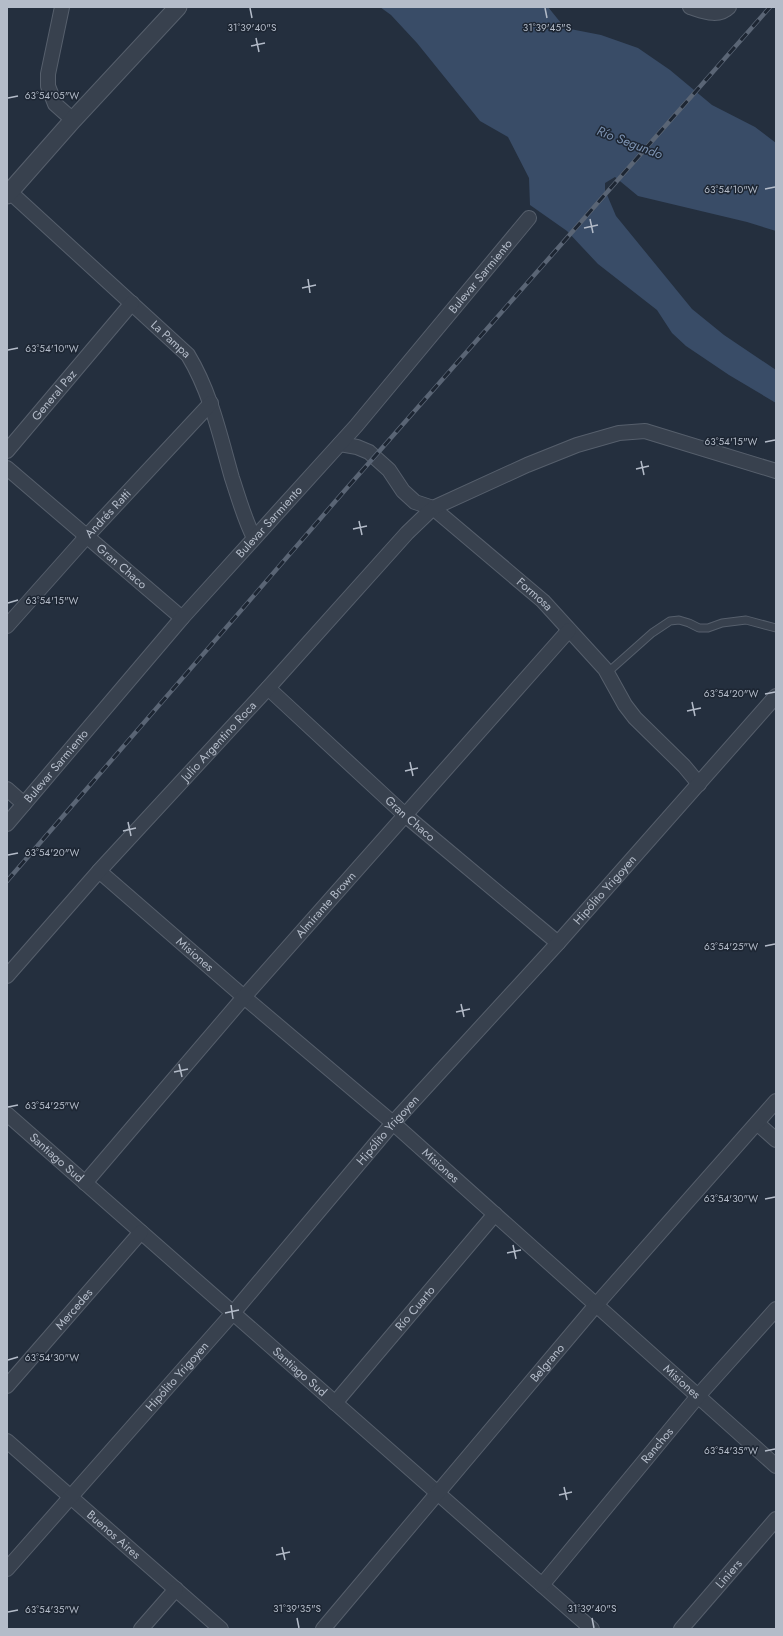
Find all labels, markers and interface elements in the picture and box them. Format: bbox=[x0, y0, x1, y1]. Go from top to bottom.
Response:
text: 31°39'40"S bbox=[228, 20, 277, 35]
text: 31°39'45"S bbox=[523, 20, 572, 35]
text: 63°54'05"W bbox=[25, 88, 79, 103]
water label: Río Segundo bbox=[594, 121, 666, 164]
text: 63°54'10"W bbox=[704, 182, 758, 197]
street label: Bulevar Sarmiento bbox=[444, 235, 517, 317]
street label: La Pampa bbox=[147, 316, 195, 362]
text: 63°54'10"W bbox=[25, 341, 79, 356]
street label: General Paz bbox=[27, 365, 81, 425]
text: 63°54'15"W bbox=[704, 434, 758, 449]
street label: Bulevar Sarmiento bbox=[232, 482, 307, 562]
street label: Andrés Ratti bbox=[80, 485, 135, 542]
street label: Gran Chaco bbox=[92, 539, 151, 593]
street label: Formosa bbox=[513, 573, 557, 615]
text: 63°54'15"W bbox=[25, 593, 79, 608]
text: 63°54'20"W bbox=[704, 686, 758, 701]
street label: Julio Argentino Roca bbox=[175, 697, 261, 787]
street label: Bulevar Sarmiento bbox=[20, 725, 93, 807]
street label: Gran Chaco bbox=[381, 792, 440, 846]
text: 63°54'20"W bbox=[25, 845, 79, 860]
street label: Hipólito Yrigoyen bbox=[569, 851, 641, 929]
street label: Almirante Brown bbox=[291, 867, 360, 942]
street label: Misiones bbox=[172, 933, 218, 976]
text: 63°54'25"W bbox=[704, 939, 758, 954]
street label: Hipólito Yrigoyen bbox=[352, 1091, 423, 1169]
text: 63°54'25"W bbox=[25, 1098, 79, 1113]
street label: Santiago Sud bbox=[25, 1129, 88, 1187]
street label: Misiones bbox=[418, 1144, 463, 1187]
text: 63°54'30"W bbox=[704, 1191, 758, 1206]
street label: Río Cuarto bbox=[391, 1282, 440, 1335]
street label: Mercedes bbox=[51, 1284, 97, 1334]
street label: Hipólito Yrigoyen bbox=[141, 1337, 213, 1415]
street label: Belgrano bbox=[526, 1339, 569, 1386]
street label: Santiago Sud bbox=[269, 1343, 331, 1401]
text: 63°54'30"W bbox=[25, 1350, 79, 1365]
street label: Misiones bbox=[659, 1360, 705, 1403]
street label: Ranchos bbox=[637, 1423, 678, 1467]
text: 63°54'35"W bbox=[704, 1443, 758, 1458]
street label: Buenos Aires bbox=[83, 1506, 145, 1564]
street label: Liniers bbox=[711, 1555, 746, 1592]
text: 31°39'35"S bbox=[273, 1601, 322, 1616]
text: 31°39'40"S bbox=[568, 1601, 617, 1616]
text: 63°54'35"W bbox=[25, 1602, 79, 1617]

